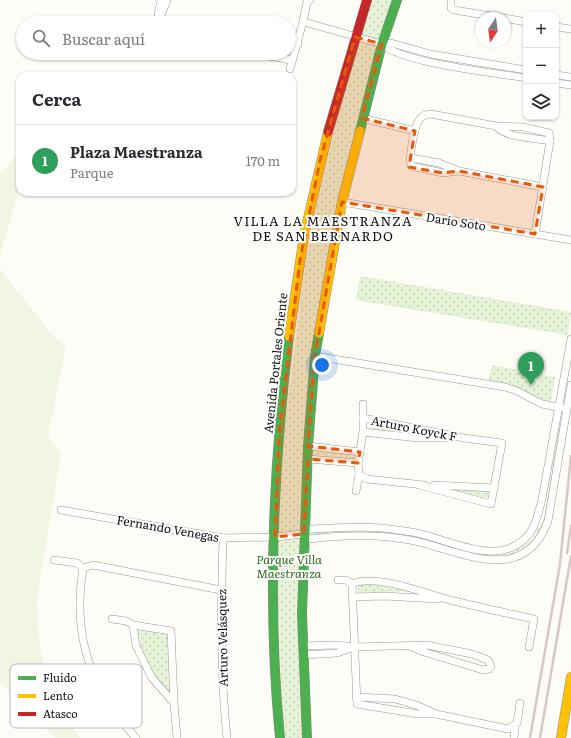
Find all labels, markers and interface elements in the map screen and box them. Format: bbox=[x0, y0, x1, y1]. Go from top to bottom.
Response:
north arrow bbox=[475, 12, 511, 48]
map controls bbox=[523, 12, 559, 120]
button: + bbox=[523, 12, 559, 48]
search box bbox=[16, 16, 296, 60]
icon: search bbox=[30, 27, 52, 49]
text: Buscar aquí bbox=[62, 27, 145, 50]
button: − bbox=[523, 48, 559, 84]
button: layers bbox=[523, 84, 559, 120]
text: Cerca bbox=[32, 86, 81, 111]
text: Plaza Maestranza bbox=[70, 140, 203, 163]
text: 1 bbox=[42, 151, 48, 170]
text: 170 m bbox=[246, 151, 280, 170]
text: Parque bbox=[70, 163, 113, 182]
street label: Darío Soto bbox=[425, 207, 487, 235]
district label: VILLA LA MAESTRANZA DE SAN BERNARDO bbox=[234, 211, 412, 245]
street label: Avenida Portales Oriente bbox=[259, 292, 291, 434]
pin: 1 bbox=[518, 352, 544, 385]
your location bbox=[312, 355, 332, 375]
street label: Arturo Koyck F bbox=[370, 411, 458, 445]
street label: Fernando Venegas bbox=[115, 510, 221, 546]
park label: Parque Villa Maestranza bbox=[256, 550, 322, 582]
street label: Arturo Velásquez bbox=[212, 589, 232, 687]
legend bbox=[10, 664, 142, 728]
text: Fluido bbox=[43, 669, 77, 685]
text: Lento bbox=[43, 687, 73, 703]
text: Atasco bbox=[43, 705, 78, 721]

